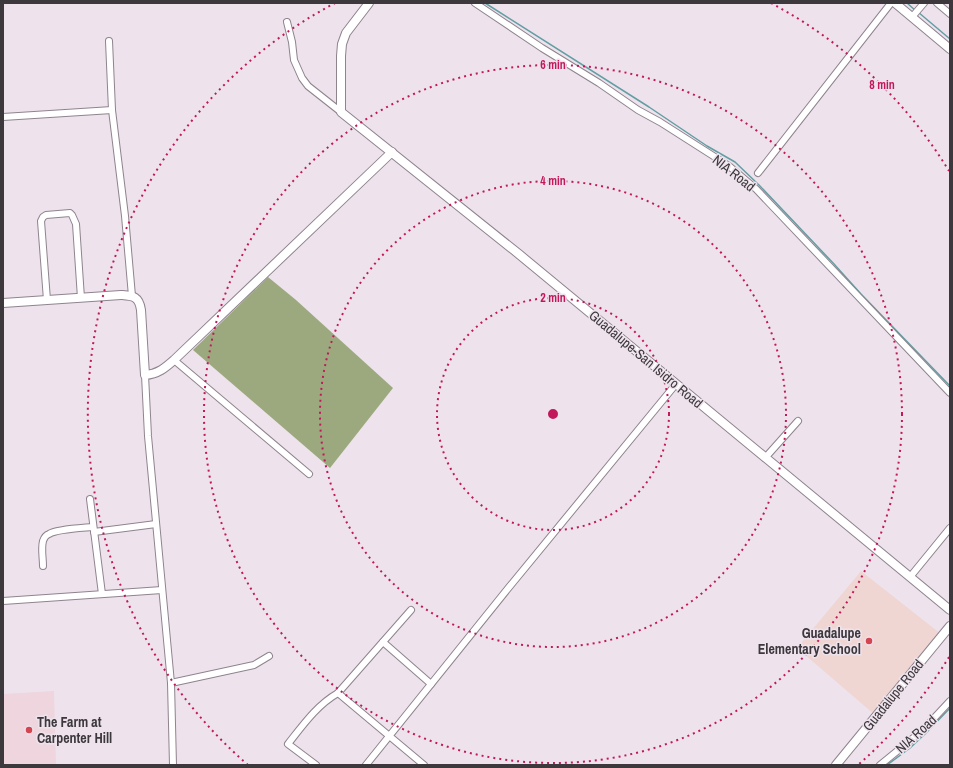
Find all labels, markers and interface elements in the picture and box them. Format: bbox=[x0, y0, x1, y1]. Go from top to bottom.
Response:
text: 6 min bbox=[540, 57, 566, 73]
text: 8 min bbox=[869, 77, 895, 93]
street label: NIA Road bbox=[709, 151, 759, 195]
text: 4 min bbox=[540, 173, 566, 189]
text: 2 min bbox=[540, 290, 566, 306]
street label: Guadalupe-San Isidro Road bbox=[585, 306, 707, 412]
centre of rings bbox=[546, 407, 560, 421]
place label: Guadalupe Elementary School bbox=[758, 624, 861, 658]
marker: Guadalupe Elementary School bbox=[864, 636, 874, 646]
street label: Guadalupe Road bbox=[859, 656, 927, 734]
street label: NIA Road bbox=[892, 711, 940, 757]
place label: The Farm at Carpenter Hill bbox=[37, 713, 112, 747]
marker: The Farm at Carpenter Hill bbox=[24, 725, 34, 735]

